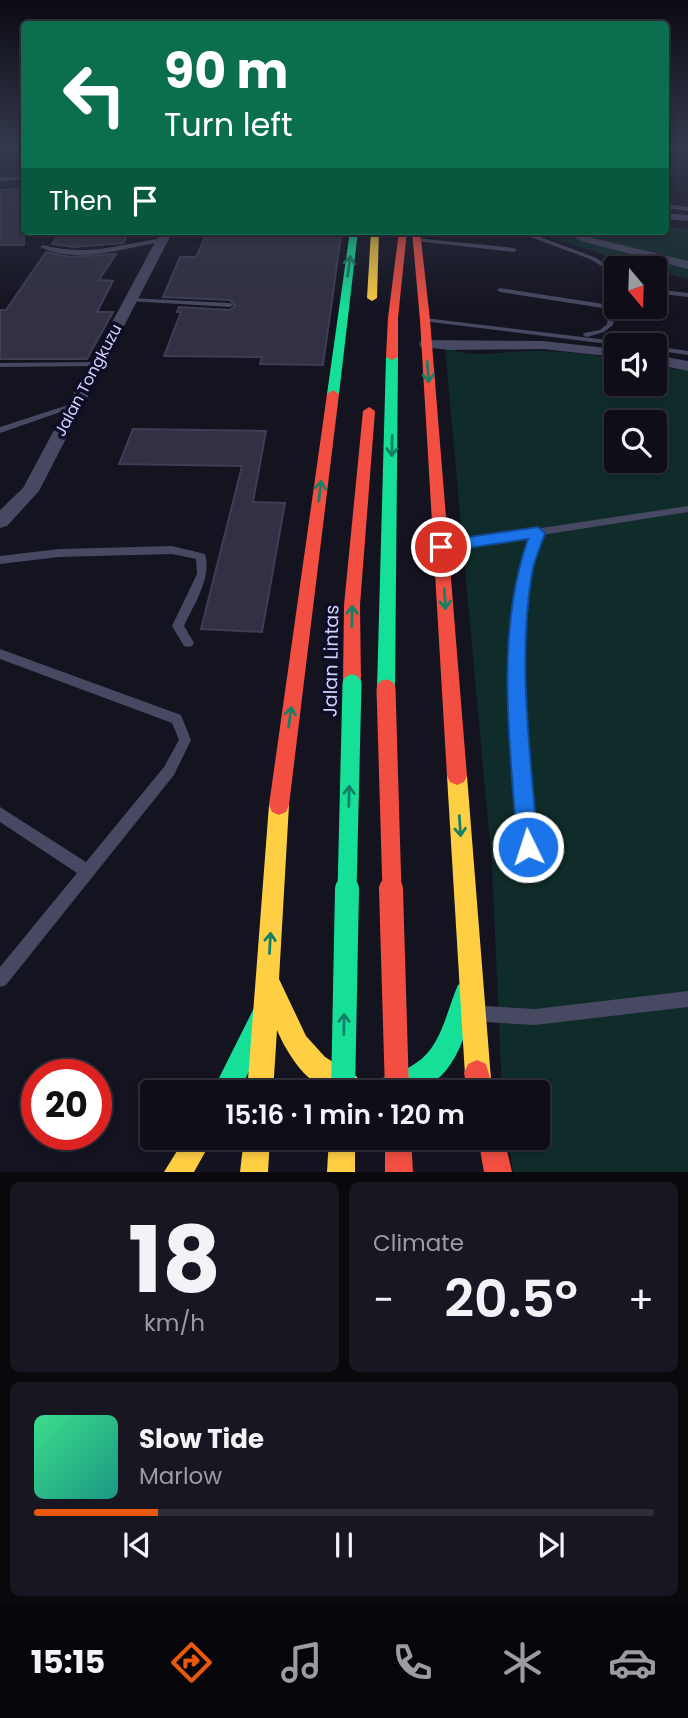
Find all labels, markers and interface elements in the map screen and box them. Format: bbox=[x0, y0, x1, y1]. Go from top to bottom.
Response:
text: 90 m bbox=[164, 37, 288, 105]
icon: left bbox=[49, 49, 140, 140]
text: Turn left bbox=[164, 102, 293, 147]
icon: arrive bbox=[126, 182, 164, 220]
text: Then bbox=[49, 183, 112, 219]
one-way arrow bbox=[343, 255, 356, 278]
north arrow bbox=[604, 256, 667, 318]
map controls bbox=[604, 256, 667, 473]
street label: Jalan Tongkuzu bbox=[49, 320, 127, 440]
button: sound bbox=[604, 333, 667, 396]
one-way arrow bbox=[422, 360, 435, 383]
button: search bbox=[604, 410, 667, 473]
one-way arrow bbox=[385, 434, 399, 457]
one-way arrow bbox=[314, 480, 327, 503]
pin bbox=[411, 517, 471, 577]
icon: arrive bbox=[422, 528, 460, 566]
one-way arrow bbox=[439, 587, 452, 610]
street label: Jalan Lintas bbox=[317, 605, 345, 717]
one-way arrow bbox=[345, 605, 359, 628]
one-way arrow bbox=[284, 706, 297, 729]
one-way arrow bbox=[342, 785, 356, 808]
position arrow bbox=[491, 810, 565, 884]
one-way arrow bbox=[454, 814, 467, 837]
one-way arrow bbox=[264, 932, 277, 955]
one-way arrow bbox=[337, 1013, 351, 1036]
speed limit sign: 20 bbox=[21, 1059, 112, 1150]
text: 15:16 · 1 min · 120 m bbox=[225, 1097, 465, 1133]
text: 18 bbox=[128, 1196, 221, 1324]
text: Climate bbox=[373, 1227, 464, 1259]
text: 20.5° bbox=[444, 1262, 578, 1335]
text: − bbox=[373, 1273, 394, 1326]
text: + bbox=[628, 1273, 654, 1326]
text: km/h bbox=[144, 1307, 205, 1339]
text: Slow Tide bbox=[139, 1421, 264, 1457]
text: Marlow bbox=[139, 1460, 222, 1492]
icon: previous bbox=[118, 1526, 156, 1564]
icon: pause bbox=[325, 1526, 363, 1564]
icon: next bbox=[532, 1526, 570, 1564]
icon: directions bbox=[167, 1638, 216, 1687]
icon: music bbox=[277, 1638, 326, 1687]
icon: phone bbox=[388, 1638, 437, 1687]
icon: climate bbox=[498, 1638, 547, 1687]
icon: car bbox=[608, 1638, 657, 1687]
text: 15:15 bbox=[31, 1639, 105, 1684]

